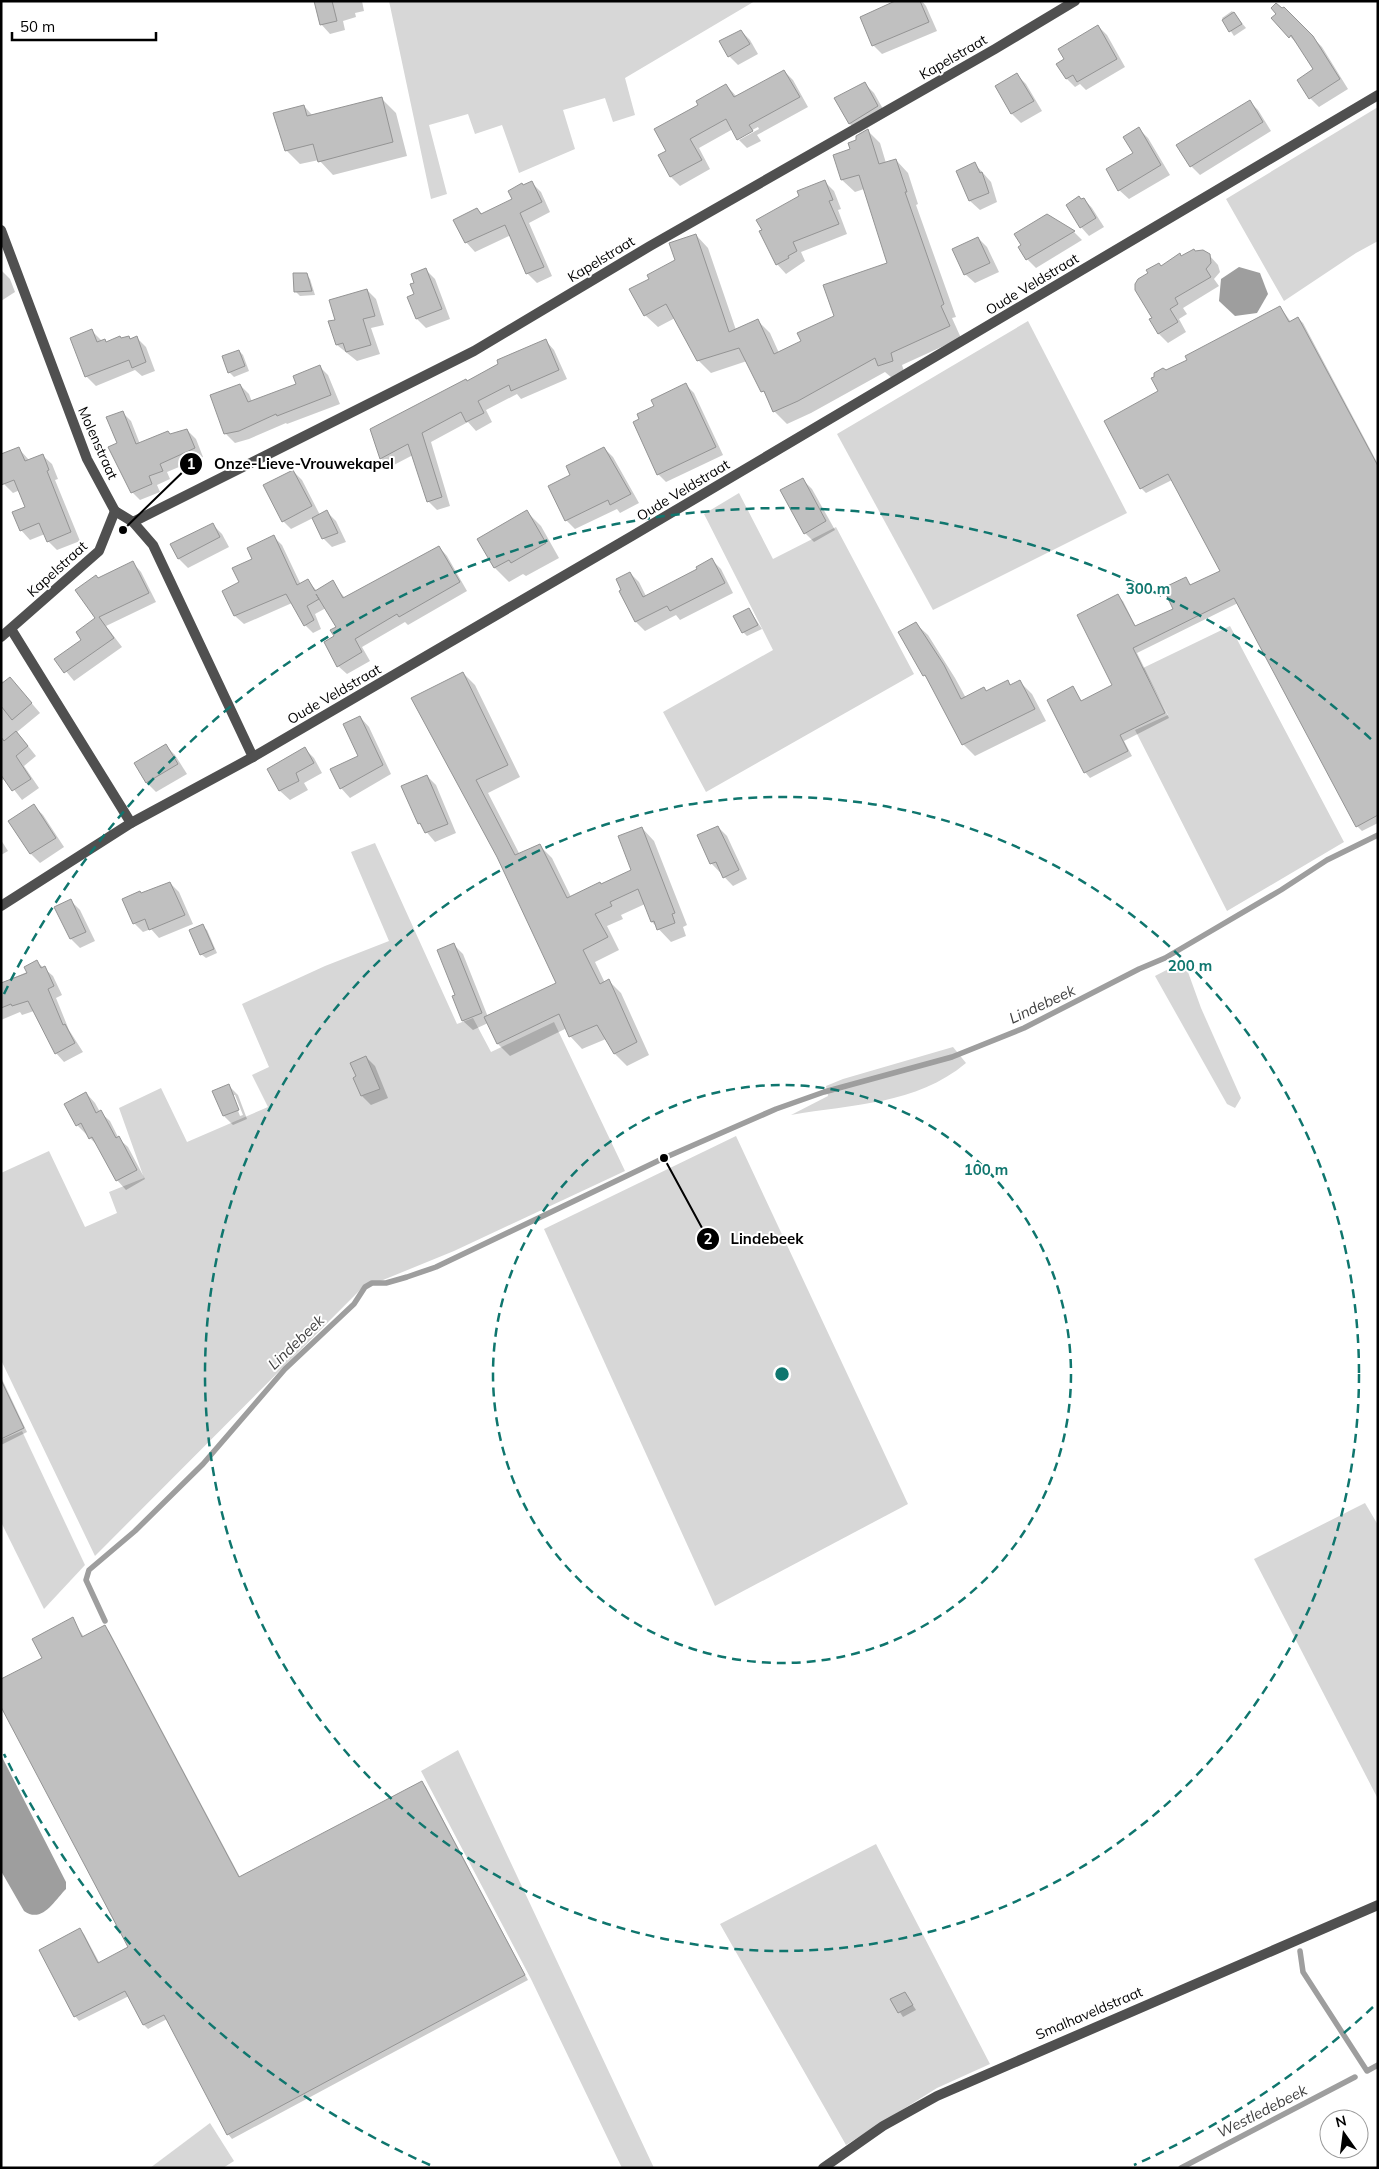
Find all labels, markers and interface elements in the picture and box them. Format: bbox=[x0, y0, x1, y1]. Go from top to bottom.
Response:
scale bar bbox=[12, 10, 156, 42]
text: 50 m bbox=[20, 17, 55, 36]
street label: Kapelstraat bbox=[916, 30, 990, 84]
street label: Kapelstraat bbox=[564, 232, 638, 286]
street label: Oude Veldstraat bbox=[982, 249, 1082, 319]
street label: Molenstraat bbox=[74, 404, 122, 482]
callout: Onze-Lieve-Vrouwekapel bbox=[179, 449, 404, 479]
text: 1 bbox=[186, 454, 196, 473]
text: Onze-Lieve-Vrouwekapel bbox=[214, 454, 394, 473]
street label: Oude Veldstraat bbox=[633, 455, 733, 525]
street label: Kapelstraat bbox=[23, 537, 91, 601]
text: 300 m bbox=[1126, 579, 1170, 598]
street label: Oude Veldstraat bbox=[284, 660, 384, 728]
text: 200 m bbox=[1168, 956, 1212, 975]
water label: Lindebeek bbox=[1006, 980, 1079, 1028]
text: 100 m bbox=[964, 1160, 1008, 1179]
callout: Lindebeek bbox=[695, 1224, 813, 1254]
text: 2 bbox=[703, 1229, 713, 1248]
text: Lindebeek bbox=[731, 1229, 804, 1248]
water label: Lindebeek bbox=[264, 1310, 329, 1373]
centre of rings bbox=[773, 1365, 791, 1383]
street label: Smalhaveldstraat bbox=[1033, 1982, 1145, 2044]
water label: Westledebeek bbox=[1214, 2080, 1311, 2142]
north arrow bbox=[1319, 2109, 1369, 2159]
text: N bbox=[1334, 2111, 1348, 2131]

